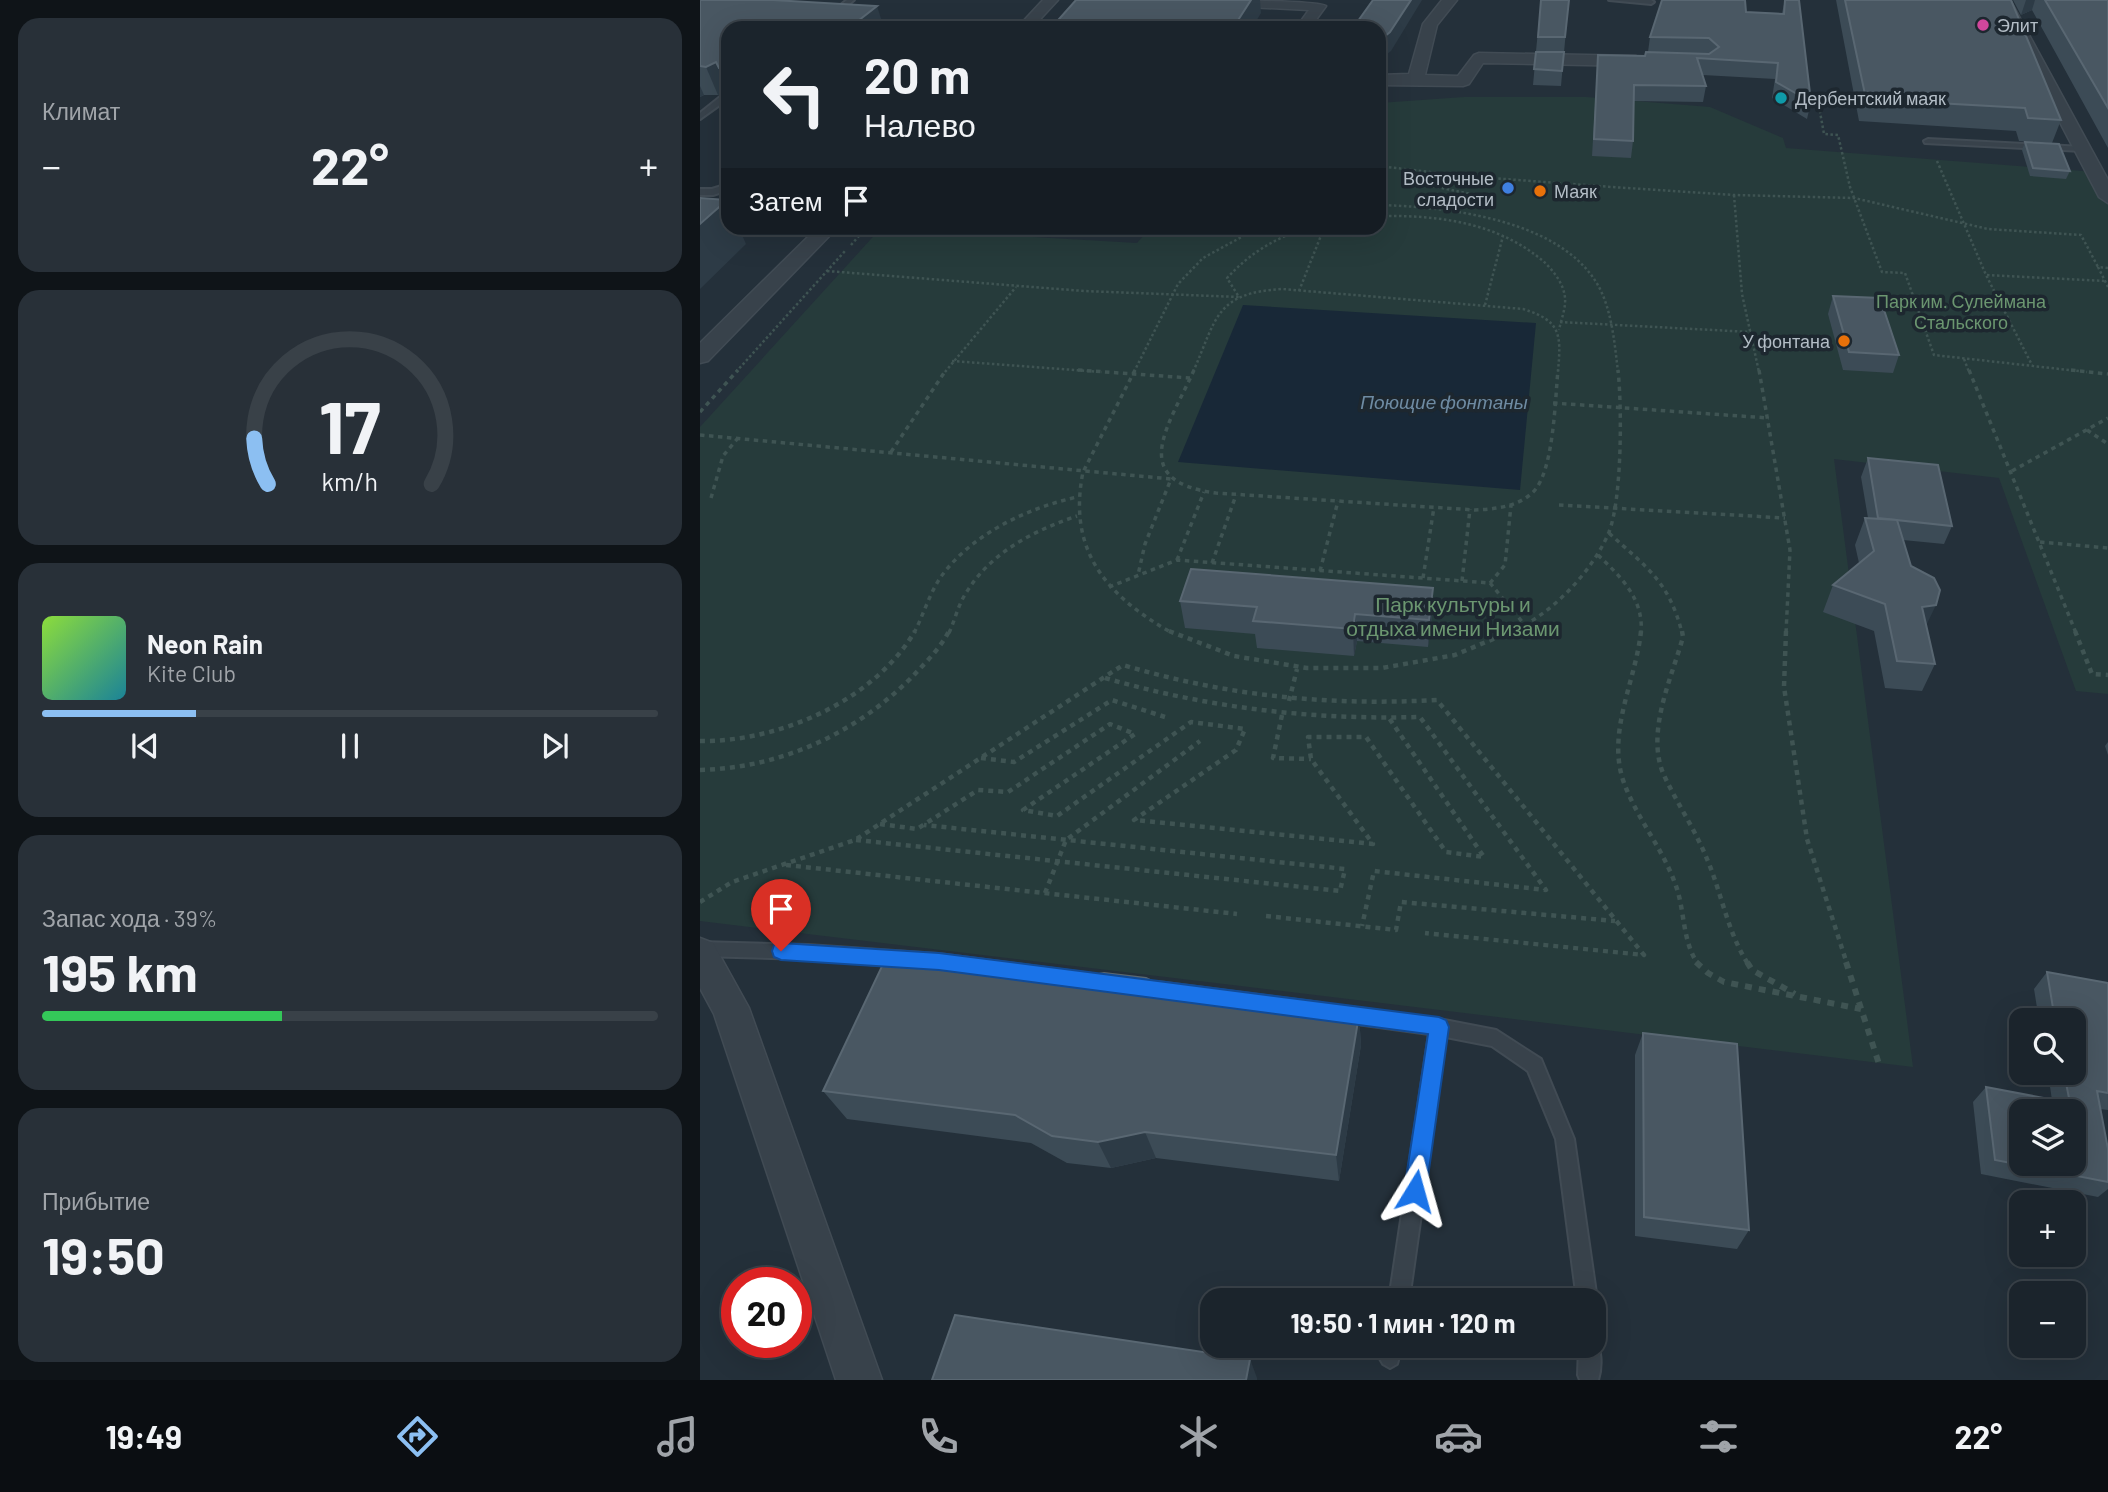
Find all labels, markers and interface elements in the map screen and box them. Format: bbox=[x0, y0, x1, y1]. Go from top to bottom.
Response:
place label: Элит bbox=[1997, 14, 2038, 36]
marker: Элит bbox=[1975, 17, 1991, 33]
text: 20 m bbox=[864, 45, 970, 104]
icon: left bbox=[749, 49, 840, 140]
place label: Дербентский маяк bbox=[1795, 87, 1946, 109]
marker: Дербентский маяк bbox=[1773, 90, 1789, 106]
text: Климат bbox=[42, 97, 120, 125]
text: Налево bbox=[864, 105, 976, 143]
text: 22° bbox=[311, 133, 389, 195]
text: − bbox=[42, 142, 61, 188]
text: + bbox=[639, 142, 658, 188]
place label: Восточные сладости bbox=[1403, 167, 1494, 210]
marker: Восточные сладости bbox=[1500, 180, 1516, 196]
place label: Маяк bbox=[1554, 180, 1597, 202]
icon: arrive bbox=[837, 182, 875, 220]
marker: Маяк bbox=[1532, 183, 1548, 199]
text: Затем bbox=[749, 185, 823, 216]
park label: Парк им. Сулеймана Стальского bbox=[1876, 290, 2047, 333]
place label: У фонтана bbox=[1742, 330, 1831, 352]
marker: У фонтана bbox=[1836, 333, 1852, 349]
text: 17 bbox=[319, 381, 381, 469]
water label: Поющие фонтаны bbox=[1360, 390, 1528, 413]
text: km/h bbox=[322, 465, 378, 495]
park label: Парк культуры и отдыха имени Низами bbox=[1346, 591, 1560, 640]
text: Neon Rain bbox=[147, 628, 263, 659]
text: Kite Club bbox=[147, 659, 236, 687]
icon: previous bbox=[126, 727, 164, 765]
icon: pause bbox=[331, 727, 369, 765]
icon: next bbox=[536, 727, 574, 765]
pin bbox=[751, 879, 811, 951]
icon: arrive bbox=[762, 890, 800, 928]
text: Запас хода · 39% bbox=[42, 904, 217, 932]
text: 195 km bbox=[42, 940, 198, 1002]
map controls bbox=[2009, 1008, 2086, 1358]
button: search bbox=[2009, 1008, 2086, 1085]
button: layers bbox=[2009, 1099, 2086, 1176]
position arrow bbox=[1378, 1154, 1452, 1228]
text: Прибытие bbox=[42, 1187, 150, 1215]
button: + bbox=[2009, 1190, 2086, 1267]
text: 19:50 bbox=[42, 1223, 165, 1285]
speed limit sign: 20 bbox=[721, 1267, 812, 1358]
button: − bbox=[2009, 1281, 2086, 1358]
text: 19:50 · 1 мин · 120 m bbox=[1290, 1307, 1516, 1338]
icon: directions bbox=[393, 1412, 442, 1461]
icon: music bbox=[653, 1412, 702, 1461]
icon: phone bbox=[914, 1412, 963, 1461]
icon: climate bbox=[1174, 1412, 1223, 1461]
icon: car bbox=[1434, 1412, 1483, 1461]
icon: filters bbox=[1694, 1412, 1743, 1461]
text: 19:49 bbox=[106, 1417, 182, 1455]
text: 22° bbox=[1954, 1417, 2002, 1455]

